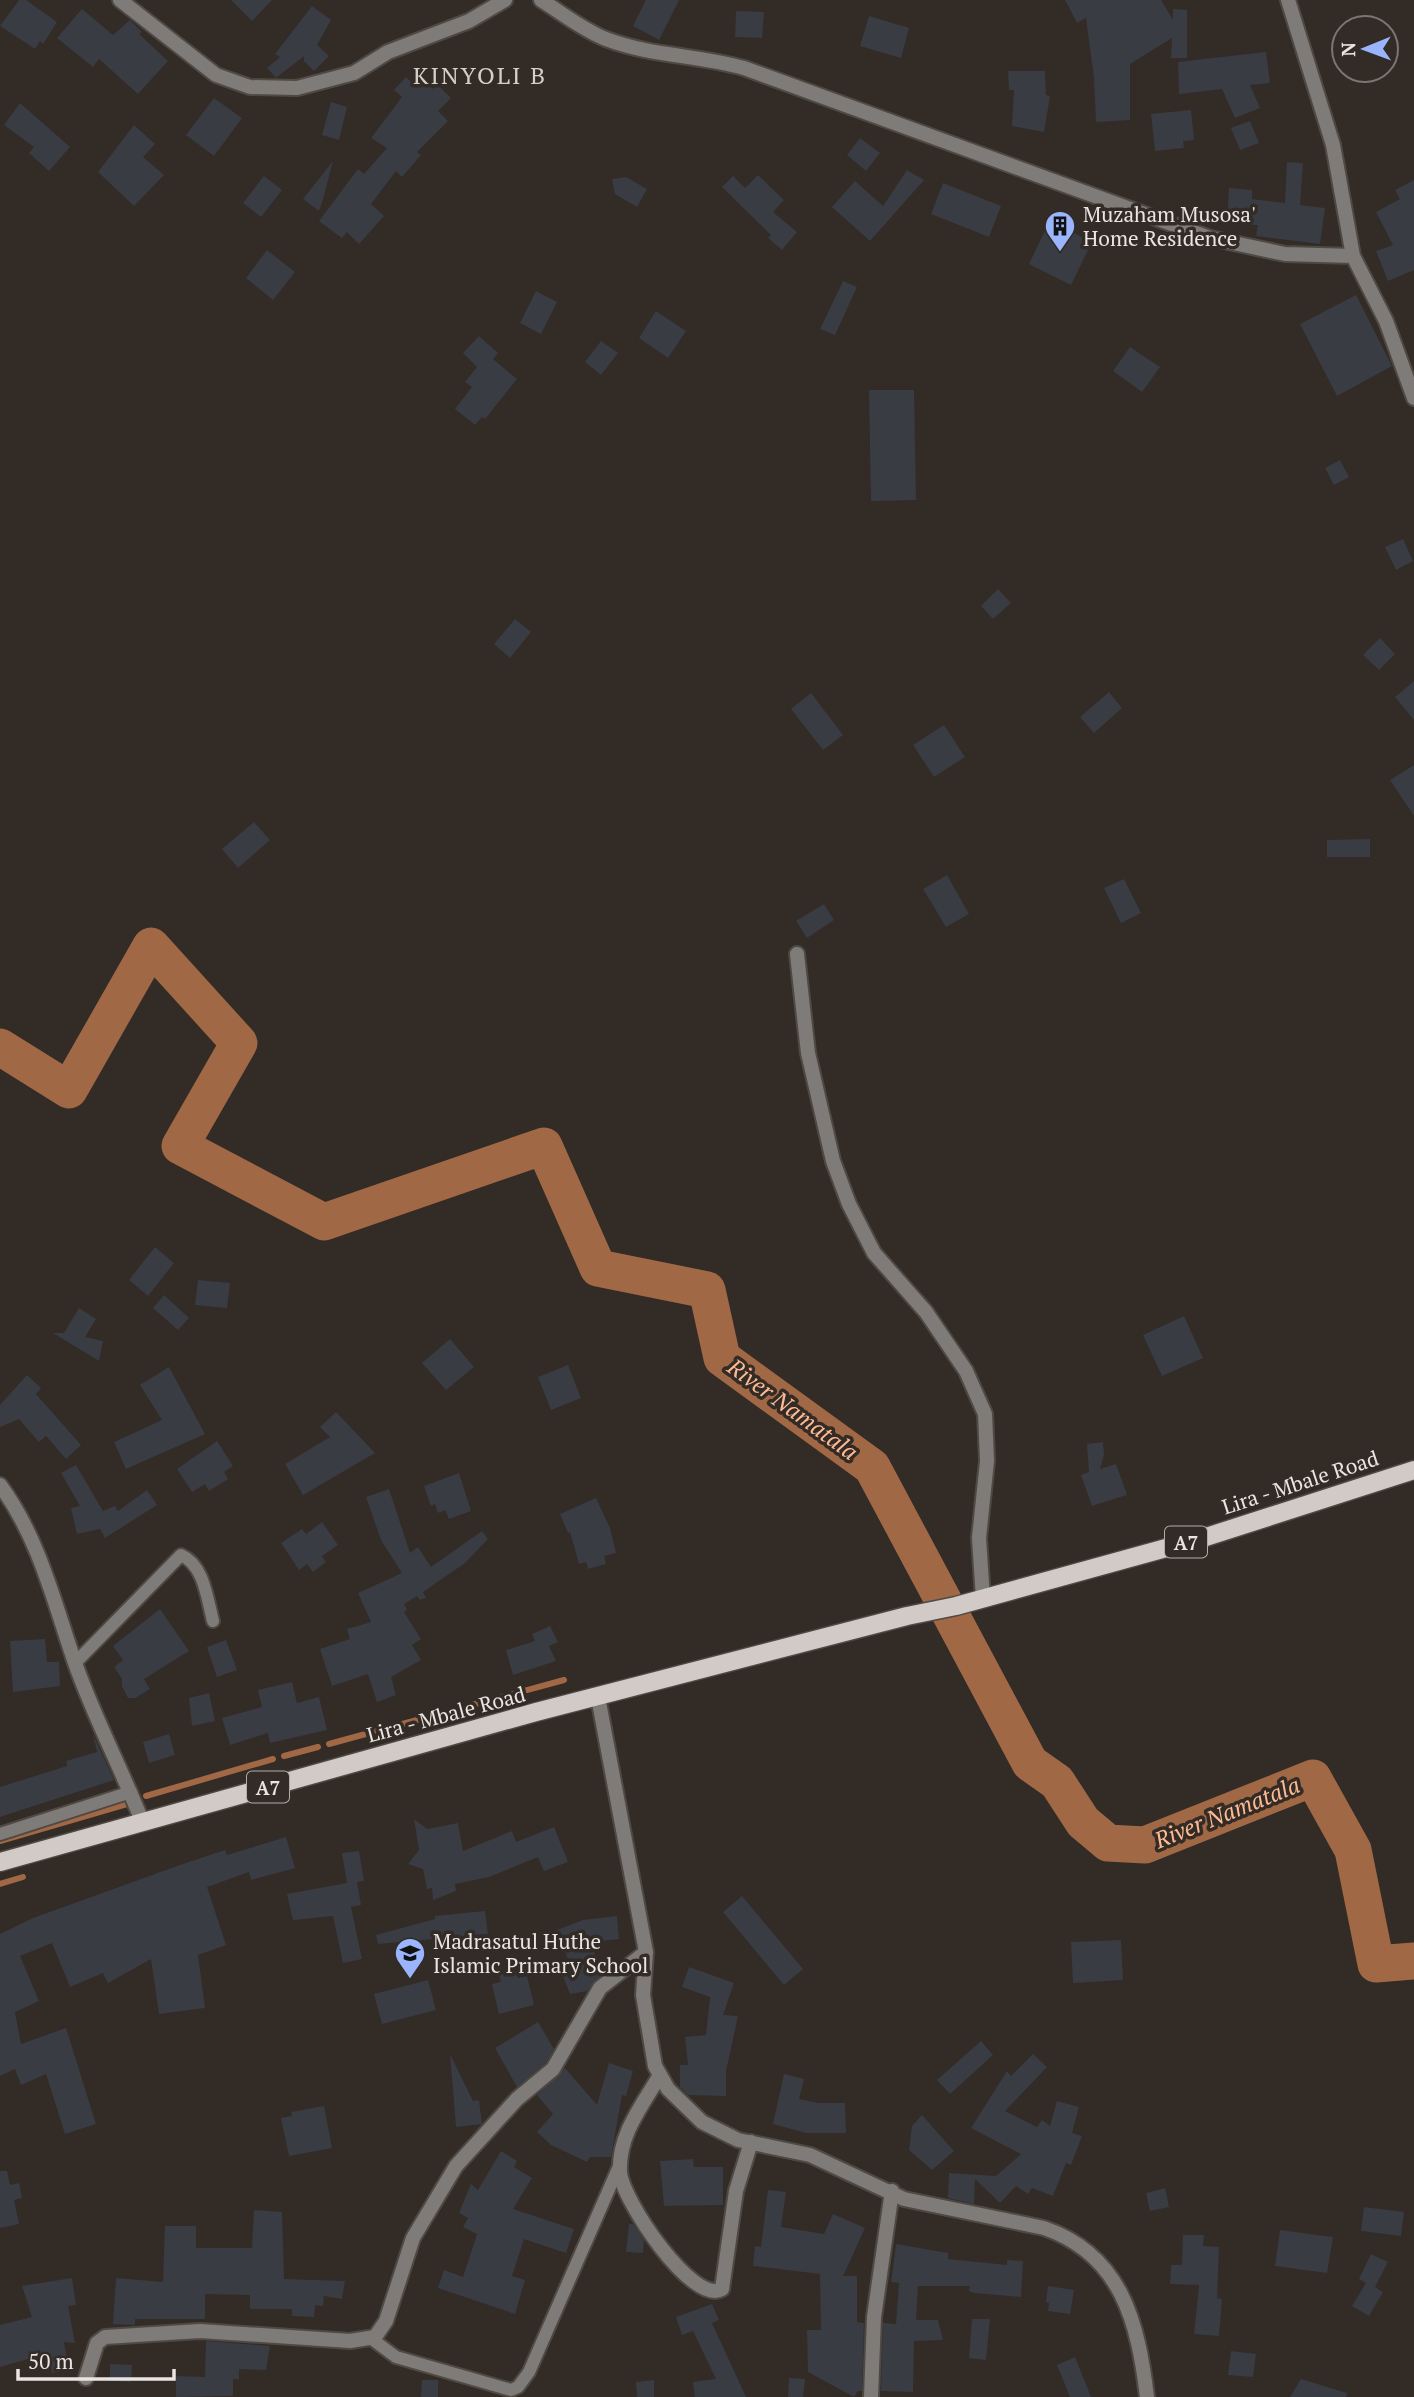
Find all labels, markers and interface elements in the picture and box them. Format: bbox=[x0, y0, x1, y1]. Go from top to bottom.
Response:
north arrow bbox=[1330, 14, 1400, 84]
text: N bbox=[1335, 41, 1360, 57]
district label: KINYOLI B bbox=[413, 59, 547, 91]
place label: Muzaham Musosa' Home Residence bbox=[1083, 200, 1256, 252]
building icon: Muzaham Musosa' Home Residence bbox=[1043, 209, 1077, 253]
water label: River Namatala bbox=[721, 1351, 864, 1467]
street label: Lira - Mbale Road bbox=[1218, 1443, 1382, 1521]
road number: A7 bbox=[1165, 1526, 1207, 1558]
street label: Lira - Mbale Road bbox=[364, 1679, 529, 1749]
water label: River Namatala bbox=[1149, 1769, 1304, 1856]
road number: A7 bbox=[247, 1772, 289, 1802]
place label: Madrasatul Huthe Islamic Primary School bbox=[433, 1927, 648, 1979]
school or university icon: Madrasatul Huthe Islamic Primary School bbox=[393, 1936, 427, 1980]
scale bar bbox=[18, 2338, 173, 2382]
text: 50 m bbox=[28, 2347, 74, 2375]

